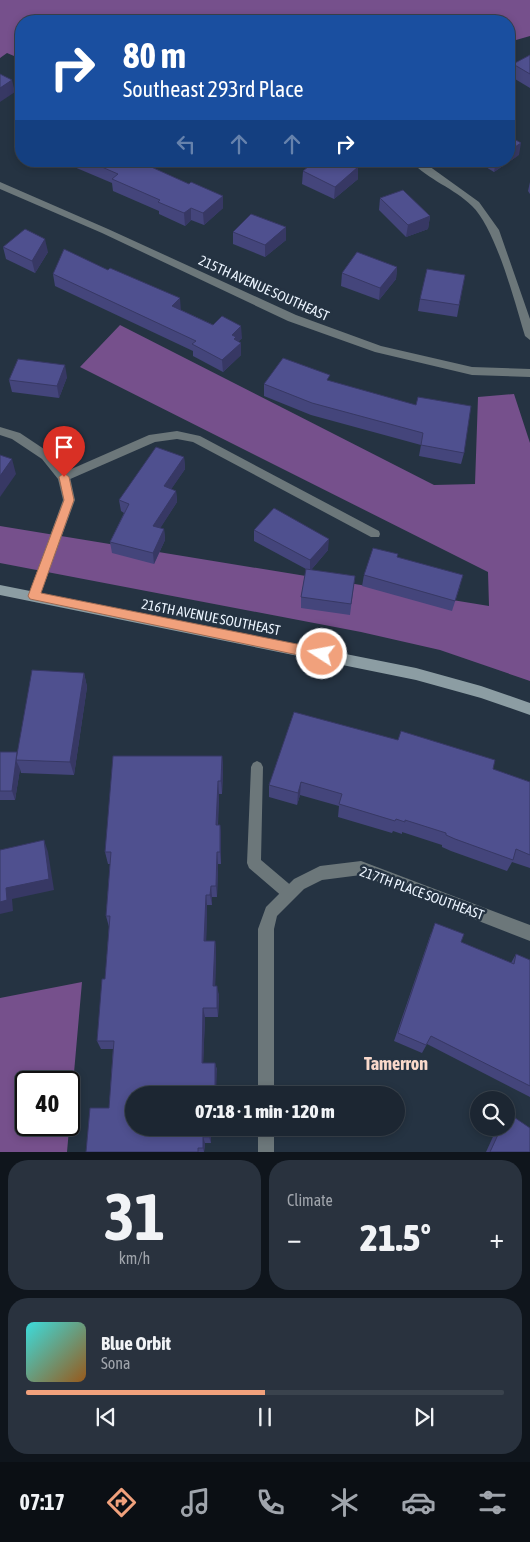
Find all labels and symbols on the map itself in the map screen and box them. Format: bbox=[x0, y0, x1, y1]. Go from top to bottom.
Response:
street label: 215TH AVENUE SOUTHEAST bbox=[196, 252, 332, 324]
pin bbox=[43, 426, 85, 477]
street label: 216TH AVENUE SOUTHEAST bbox=[140, 596, 282, 638]
position arrow bbox=[295, 627, 347, 679]
street label: 217TH PLACE SOUTHEAST bbox=[358, 863, 486, 923]
district label: Tamerron bbox=[364, 1053, 428, 1074]
speed limit sign: 40 bbox=[15, 1071, 80, 1136]

